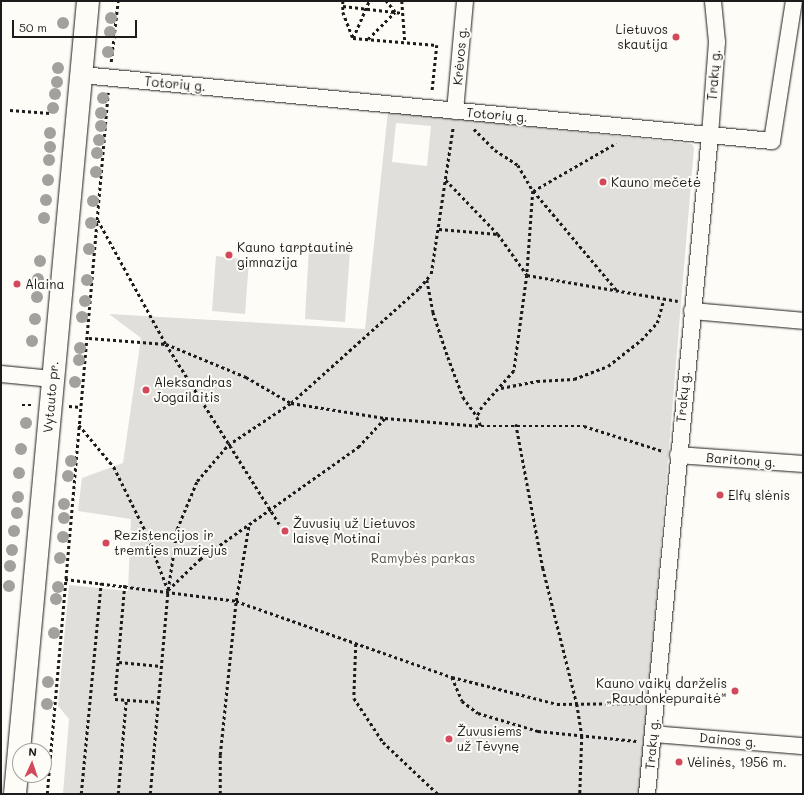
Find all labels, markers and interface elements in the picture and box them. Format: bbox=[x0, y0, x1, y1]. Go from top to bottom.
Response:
scale bar bbox=[14, 12, 139, 38]
text: 50 m bbox=[19, 19, 47, 35]
place label: Lietuvos skautija bbox=[615, 22, 668, 53]
street label: Krėvos g. bbox=[450, 26, 470, 86]
marker: Lietuvos skautija bbox=[671, 32, 681, 42]
street label: Trakų g. bbox=[704, 49, 724, 101]
street label: Totorių g. bbox=[144, 74, 206, 94]
street label: Totorių g. bbox=[466, 105, 528, 125]
place label: Kauno mečetė bbox=[611, 174, 701, 190]
marker: Kauno mečetė bbox=[598, 177, 608, 187]
place label: Kauno tarptautinė gimnazija bbox=[237, 240, 353, 271]
marker: Kauno tarptautinė gimnazija bbox=[224, 250, 234, 260]
place label: Alaina bbox=[25, 276, 65, 292]
marker: Alaina bbox=[12, 279, 22, 289]
street label: Vytauto pr. bbox=[40, 360, 62, 434]
street label: Trakų g. bbox=[673, 371, 693, 423]
place label: Aleksandras Jogailaitis bbox=[154, 375, 232, 406]
marker: Aleksandras Jogailaitis bbox=[141, 385, 151, 395]
street label: Baritonų g. bbox=[706, 450, 776, 470]
place label: Elfų slėnis bbox=[728, 487, 790, 503]
marker: Elfų slėnis bbox=[715, 490, 725, 500]
place label: Žuvusių už Lietuvos laisvę Motinai bbox=[293, 516, 416, 547]
marker: Žuvusių už Lietuvos laisvę Motinai bbox=[280, 526, 290, 536]
place label: Rezistencijos ir tremties muziejus bbox=[114, 528, 227, 559]
marker: Rezistencijos ir tremties muziejus bbox=[101, 538, 111, 548]
park label: Ramybės parkas bbox=[371, 550, 475, 566]
place label: Kauno vaikų darželis „Raudonkepuraitė“ bbox=[596, 676, 727, 707]
marker: Kauno vaikų darželis „Raudonkepuraitė“ bbox=[730, 686, 740, 696]
street label: Trakų g. bbox=[642, 718, 662, 770]
place label: Žuvusiems už Tėvynę bbox=[457, 724, 522, 755]
street label: Dainos g. bbox=[699, 730, 757, 750]
marker: Žuvusiems už Tėvynę bbox=[444, 734, 454, 744]
north arrow bbox=[12, 743, 52, 783]
text: N bbox=[28, 744, 37, 759]
place label: Vėlinės, 1956 m. bbox=[687, 754, 787, 770]
marker: Vėlinės, 1956 m. bbox=[674, 757, 684, 767]

